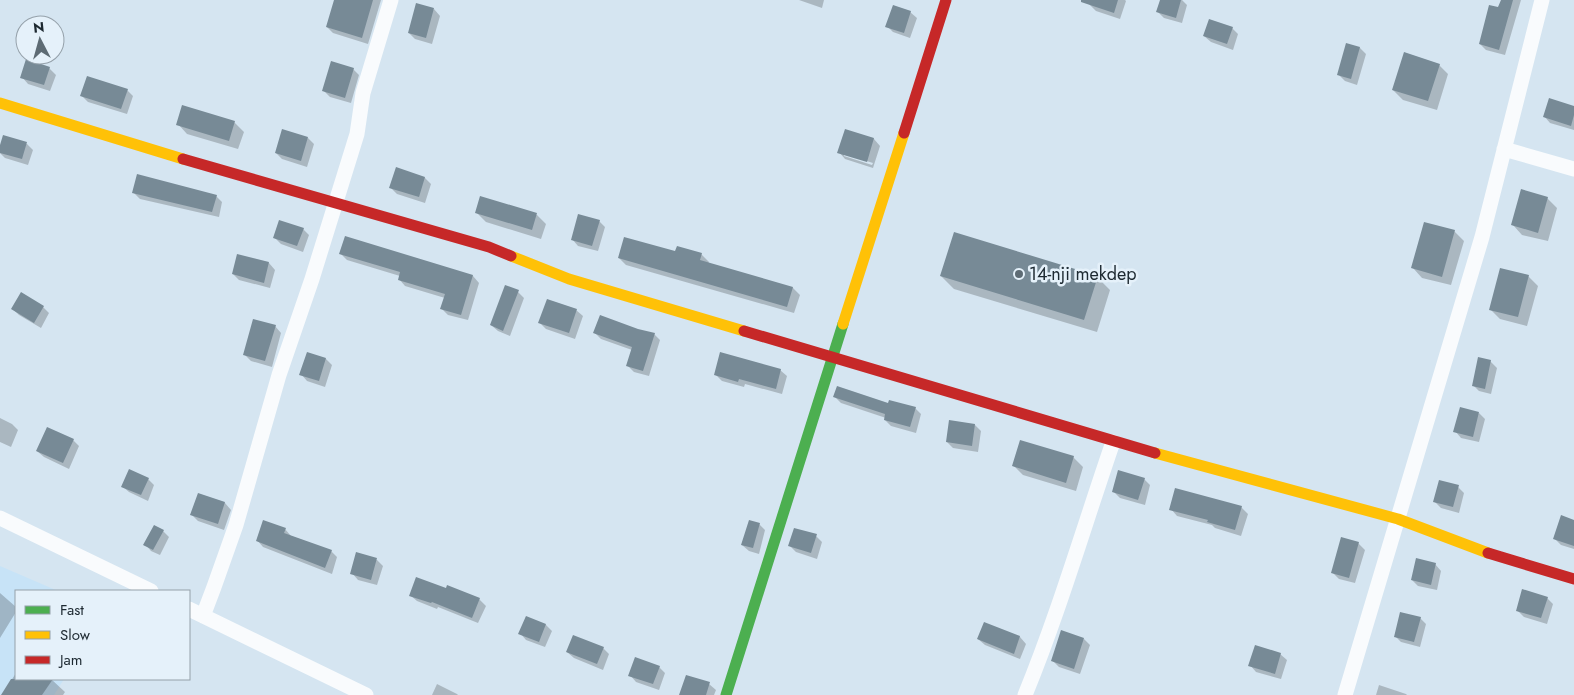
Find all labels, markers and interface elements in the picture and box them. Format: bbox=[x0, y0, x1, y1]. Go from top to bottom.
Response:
north arrow bbox=[15, 15, 65, 65]
text: N bbox=[32, 17, 45, 38]
place label: 14-nji mekdep bbox=[1029, 261, 1136, 287]
marker: 14-nji mekdep bbox=[1013, 268, 1025, 280]
legend bbox=[15, 590, 190, 680]
text: Fast bbox=[60, 599, 84, 621]
text: Slow bbox=[60, 624, 91, 646]
text: Jam bbox=[58, 649, 83, 671]

